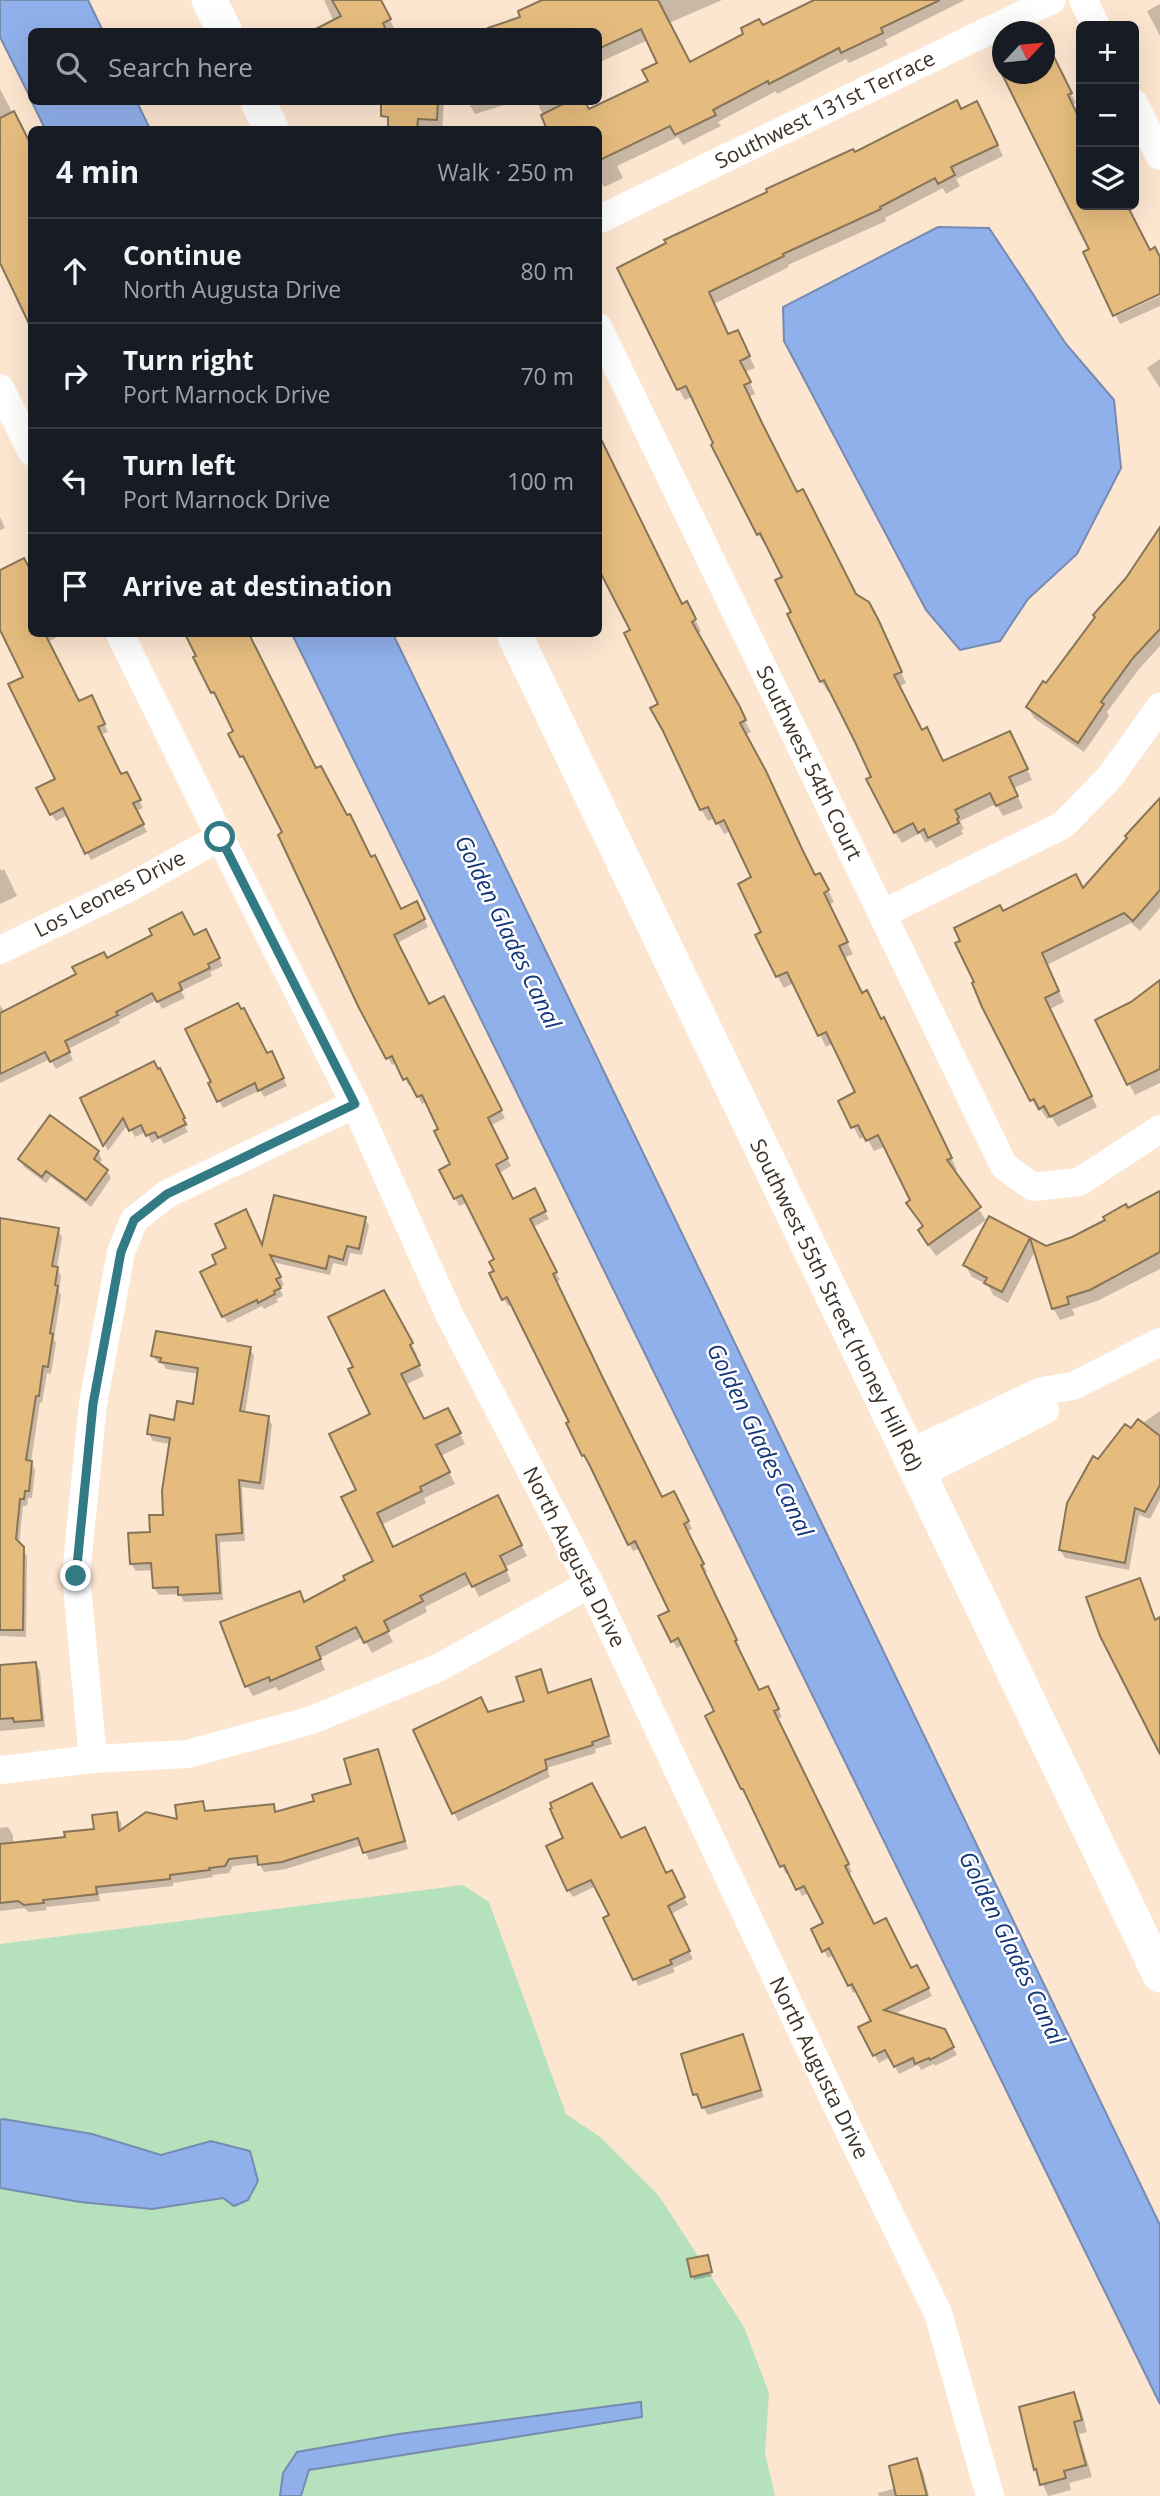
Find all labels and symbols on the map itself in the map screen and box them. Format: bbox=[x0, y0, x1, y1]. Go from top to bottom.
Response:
north arrow bbox=[992, 21, 1055, 84]
street label: Southwest 131st Terrace bbox=[710, 44, 939, 175]
street label: Southwest 54th Court bbox=[751, 661, 869, 864]
route start bbox=[204, 821, 235, 852]
water label: Golden Glades Canal bbox=[448, 829, 570, 1035]
street label: Los Leones Drive bbox=[29, 843, 190, 943]
street label: Southwest 55th Street (Honey Hill Rd) bbox=[744, 1134, 930, 1475]
water label: Golden Glades Canal bbox=[700, 1337, 822, 1543]
street label: North Augusta Drive bbox=[517, 1461, 633, 1652]
route end bbox=[60, 1560, 91, 1591]
water label: Golden Glades Canal bbox=[952, 1845, 1074, 2051]
street label: North Augusta Drive bbox=[764, 1972, 876, 2163]

